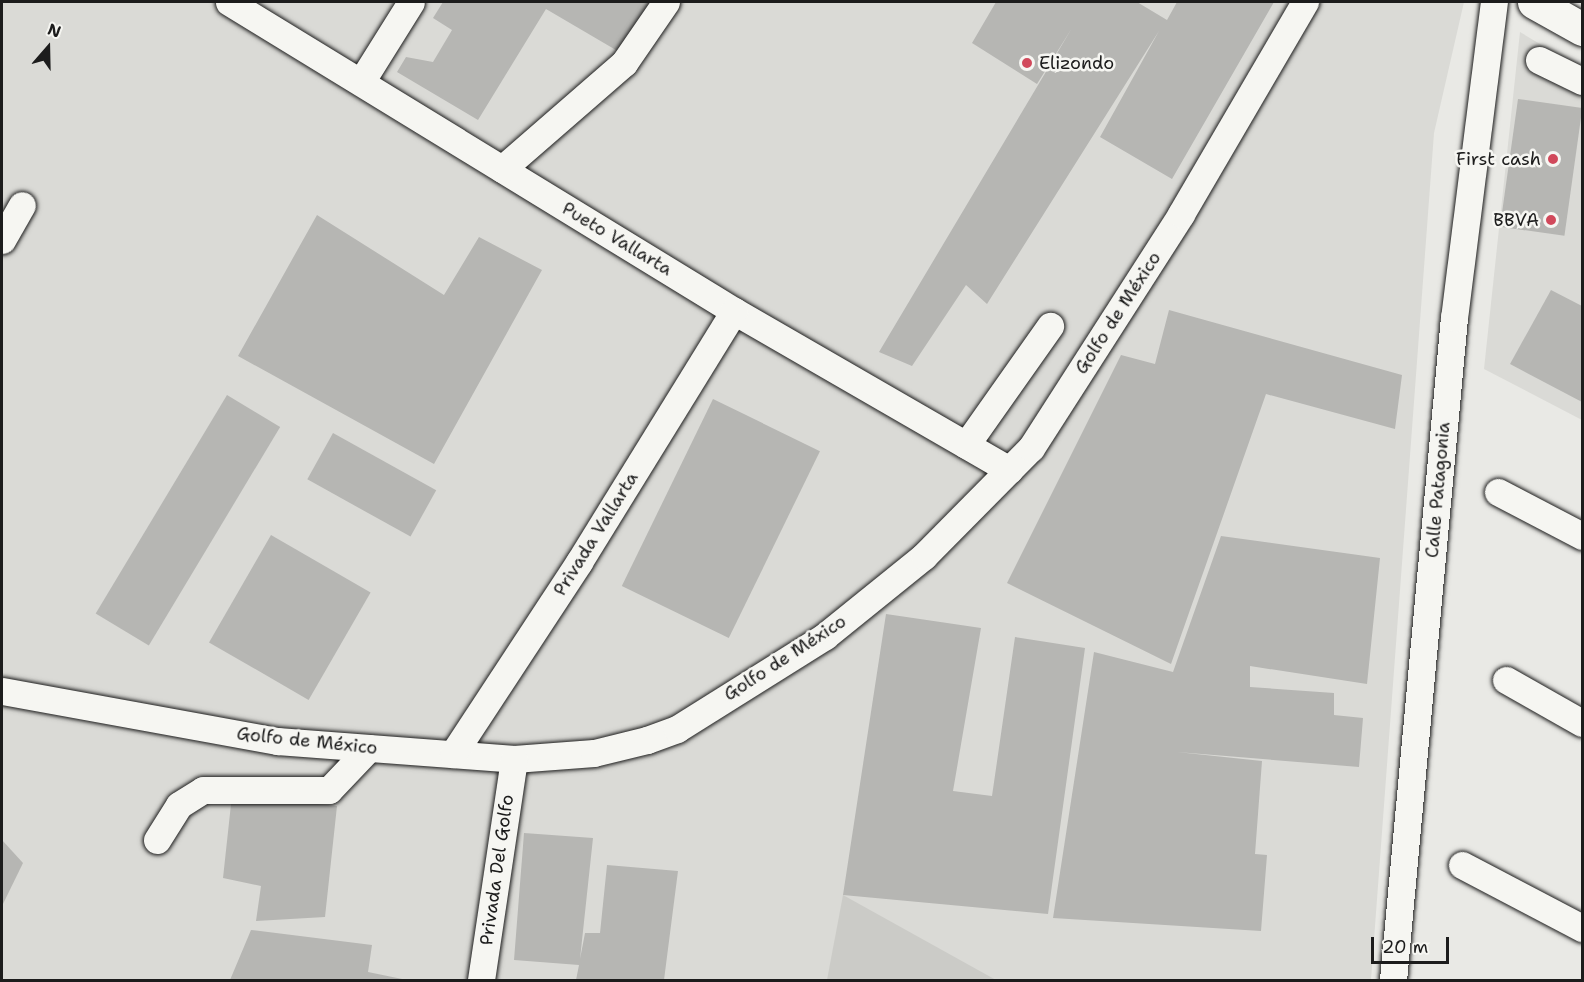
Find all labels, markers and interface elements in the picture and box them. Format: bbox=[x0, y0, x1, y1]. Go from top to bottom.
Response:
north arrow bbox=[18, 18, 78, 78]
text: N bbox=[45, 19, 64, 43]
place label: Elizondo bbox=[1039, 52, 1114, 74]
marker: Elizondo bbox=[1020, 56, 1034, 70]
place label: First cash bbox=[1456, 148, 1541, 170]
marker: First cash bbox=[1546, 152, 1560, 166]
street label: Pueto Vallarta bbox=[558, 198, 676, 280]
place label: BBVA bbox=[1493, 209, 1539, 231]
marker: BBVA bbox=[1544, 213, 1558, 227]
street label: Golfo de México bbox=[1070, 248, 1166, 378]
street label: Calle Patagonia bbox=[1421, 421, 1455, 559]
street label: Privada Vallarta bbox=[549, 468, 643, 600]
street label: Golfo de México bbox=[720, 610, 850, 706]
street label: Golfo de México bbox=[236, 723, 378, 759]
street label: Privada Del Golfo bbox=[476, 793, 518, 947]
scale bar bbox=[1374, 925, 1452, 963]
text: 20 m bbox=[1382, 935, 1428, 959]

